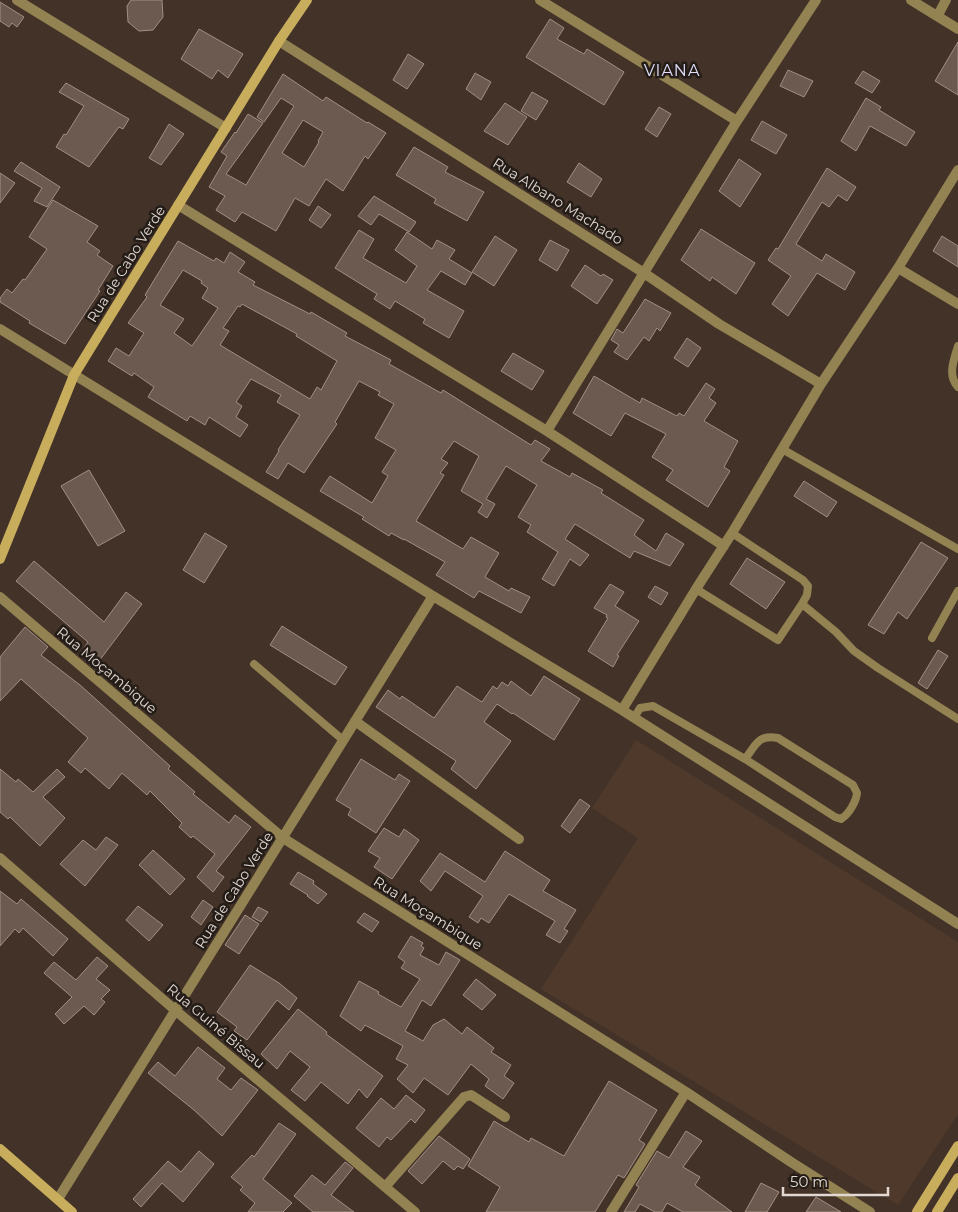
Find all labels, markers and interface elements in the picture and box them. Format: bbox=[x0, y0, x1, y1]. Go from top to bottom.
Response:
district label: VIANA bbox=[644, 61, 700, 80]
street label: Rua Albano Machado bbox=[490, 154, 627, 249]
street label: Rua de Cabo Verde bbox=[83, 202, 169, 326]
street label: Rua Moçambique bbox=[53, 623, 161, 717]
street label: Rua de Cabo Verde bbox=[191, 828, 277, 952]
street label: Rua Moçambique bbox=[370, 872, 486, 954]
street label: Rua Guiné Bissau bbox=[163, 980, 269, 1072]
scale bar bbox=[783, 1164, 888, 1196]
text: 50 m bbox=[790, 1172, 828, 1191]

